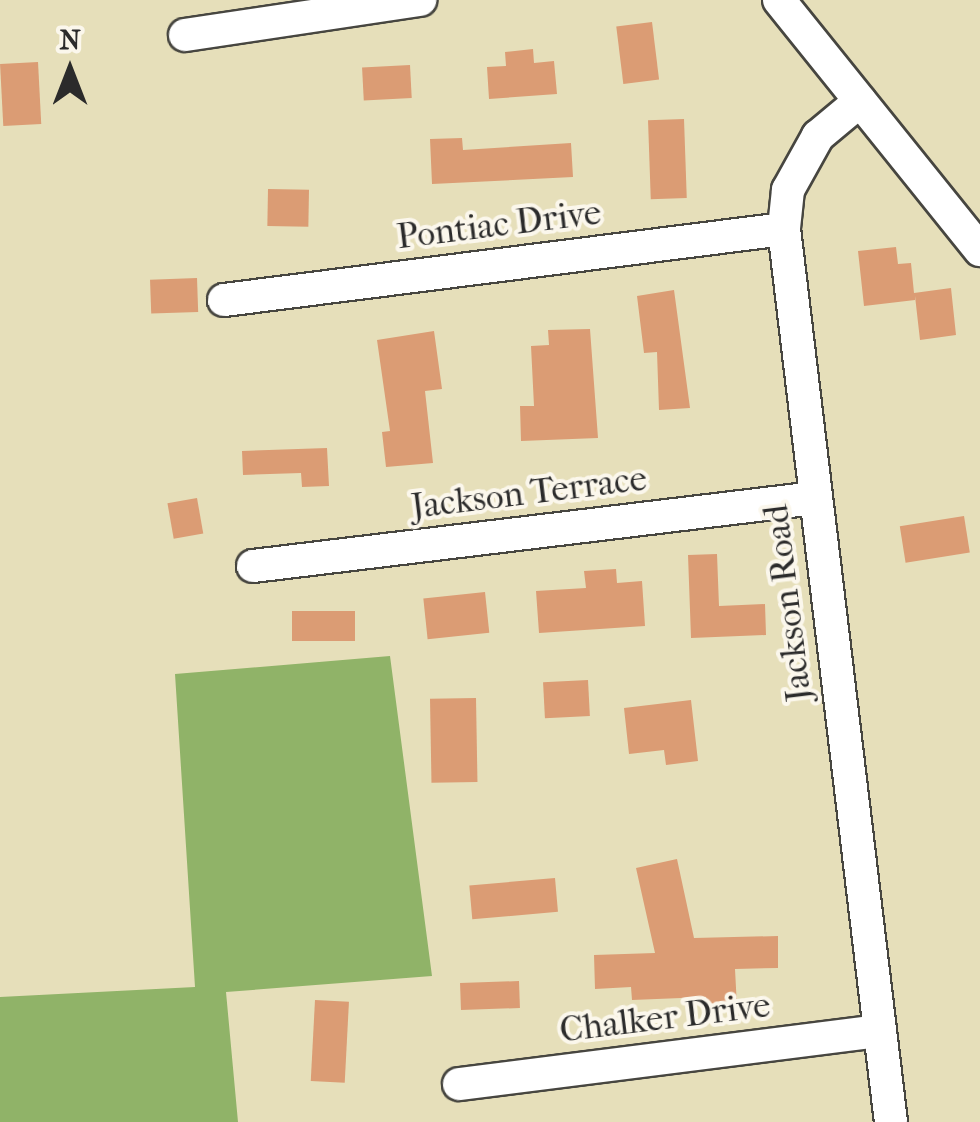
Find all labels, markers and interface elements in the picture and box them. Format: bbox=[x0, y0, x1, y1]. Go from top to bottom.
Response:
north arrow bbox=[20, 20, 120, 120]
text: N bbox=[59, 23, 81, 56]
street label: Pontiac Drive bbox=[395, 192, 603, 258]
street label: Jackson Terrace bbox=[409, 458, 649, 528]
street label: Jackson Road bbox=[755, 502, 821, 704]
street label: Chalker Drive bbox=[557, 984, 773, 1052]

